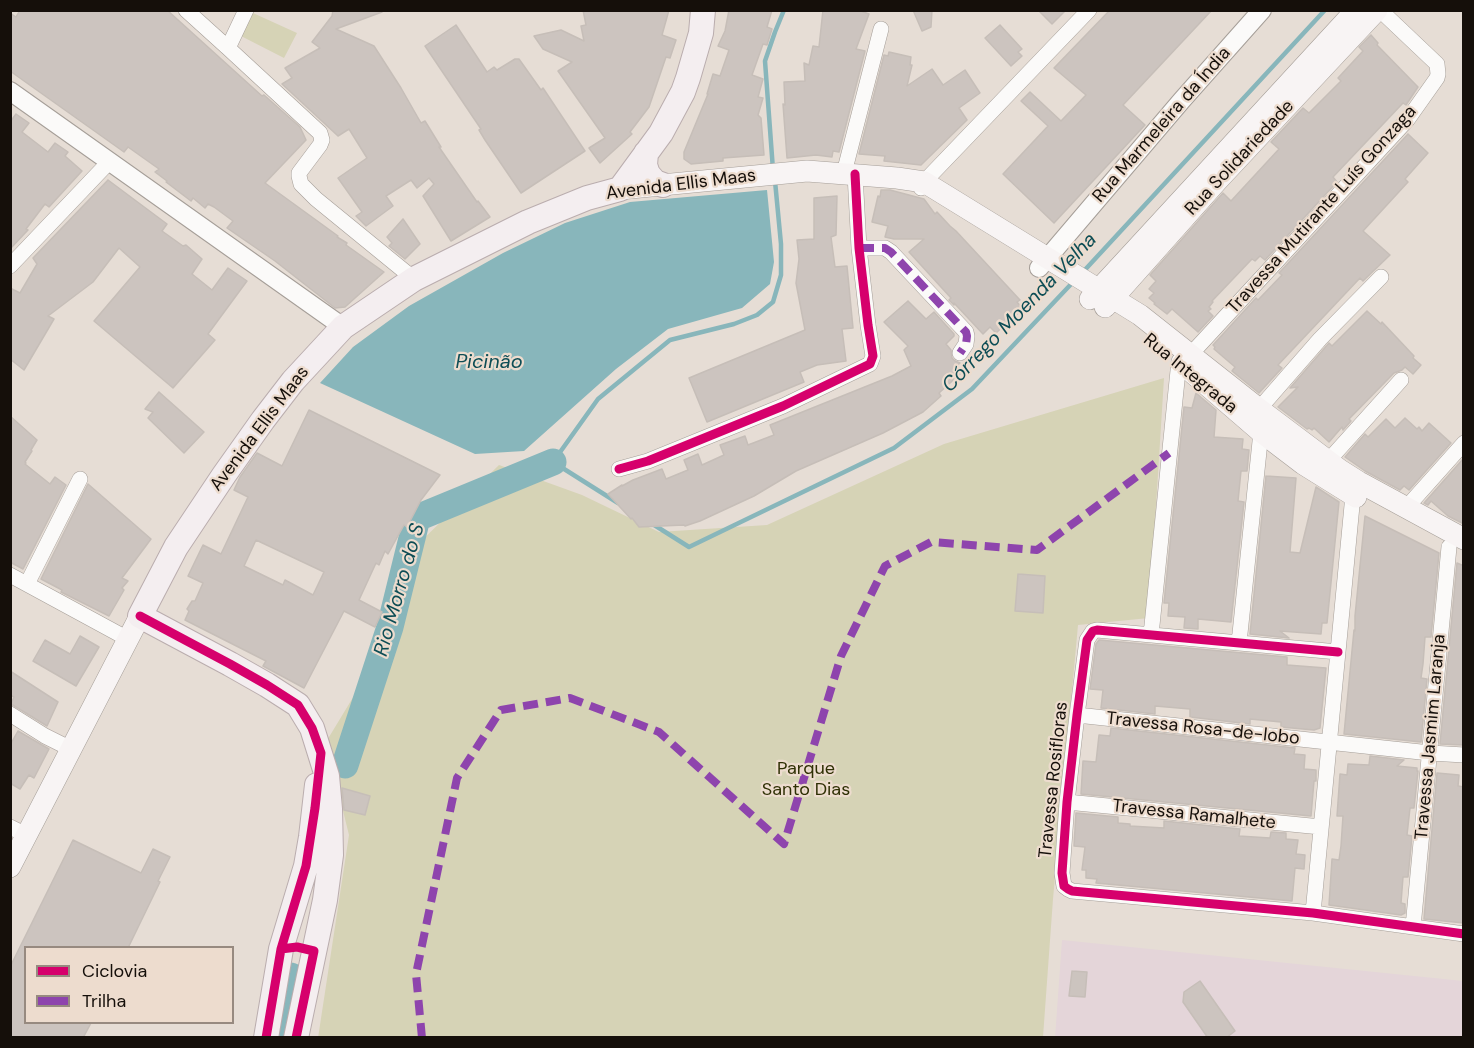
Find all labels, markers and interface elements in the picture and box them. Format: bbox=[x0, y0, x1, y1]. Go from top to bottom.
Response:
street label: Rua Marmeleira da Índia bbox=[1089, 43, 1235, 207]
street label: Rua Solidariedade bbox=[1181, 96, 1299, 220]
street label: Travessa Mutirante Luís Gonzaga bbox=[1223, 101, 1421, 319]
street label: Avenida Ellis Maas bbox=[605, 165, 757, 205]
water label: Córrego Moenda Velha bbox=[938, 228, 1102, 398]
street label: Rua Integrada bbox=[1139, 330, 1241, 418]
water label: Picinão bbox=[455, 351, 523, 375]
street label: Avenida Ellis Maas bbox=[206, 362, 314, 496]
water label: Rio Morro do S bbox=[370, 521, 430, 659]
street label: Travessa Jasmim Laranja bbox=[1411, 633, 1451, 841]
street label: Travessa Rosifloras bbox=[1035, 701, 1073, 859]
street label: Travessa Rosa-de-lobo bbox=[1105, 708, 1301, 750]
park label: Parque Santo Dias bbox=[762, 758, 850, 800]
street label: Travessa Ramalhete bbox=[1111, 796, 1277, 834]
legend bbox=[24, 946, 234, 1024]
text: Ciclovia bbox=[82, 959, 147, 983]
text: Trilha bbox=[82, 989, 126, 1013]

